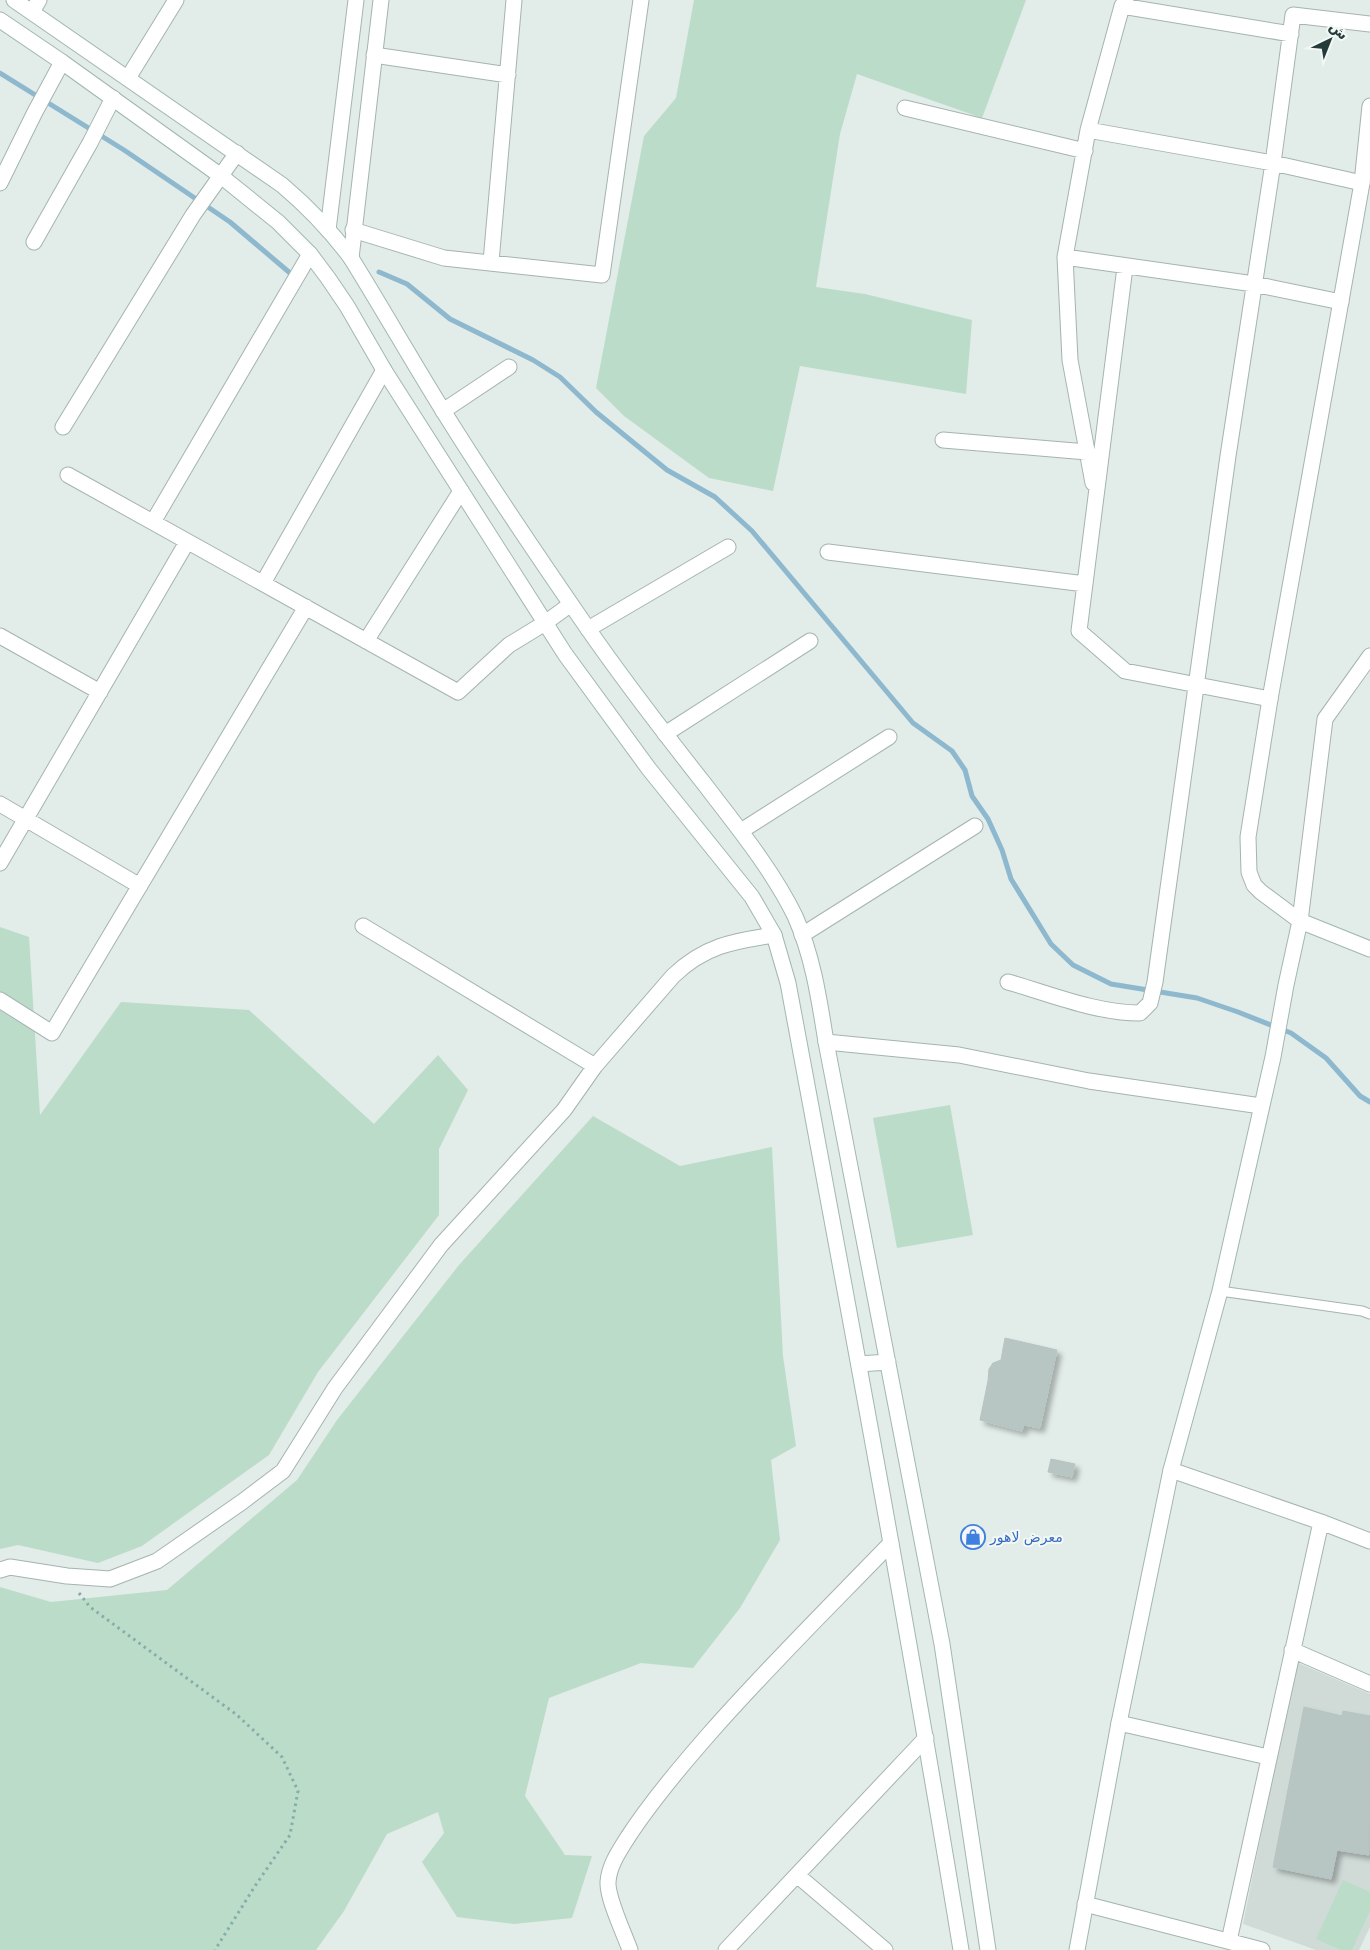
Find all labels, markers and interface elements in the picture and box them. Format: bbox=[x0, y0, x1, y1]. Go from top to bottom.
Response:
north arrow bbox=[1305, 15, 1355, 65]
text: ش bbox=[1326, 18, 1351, 43]
shop icon: معرض لاهور bbox=[960, 1524, 986, 1550]
place label: معرض لاهور bbox=[989, 1529, 1063, 1546]

